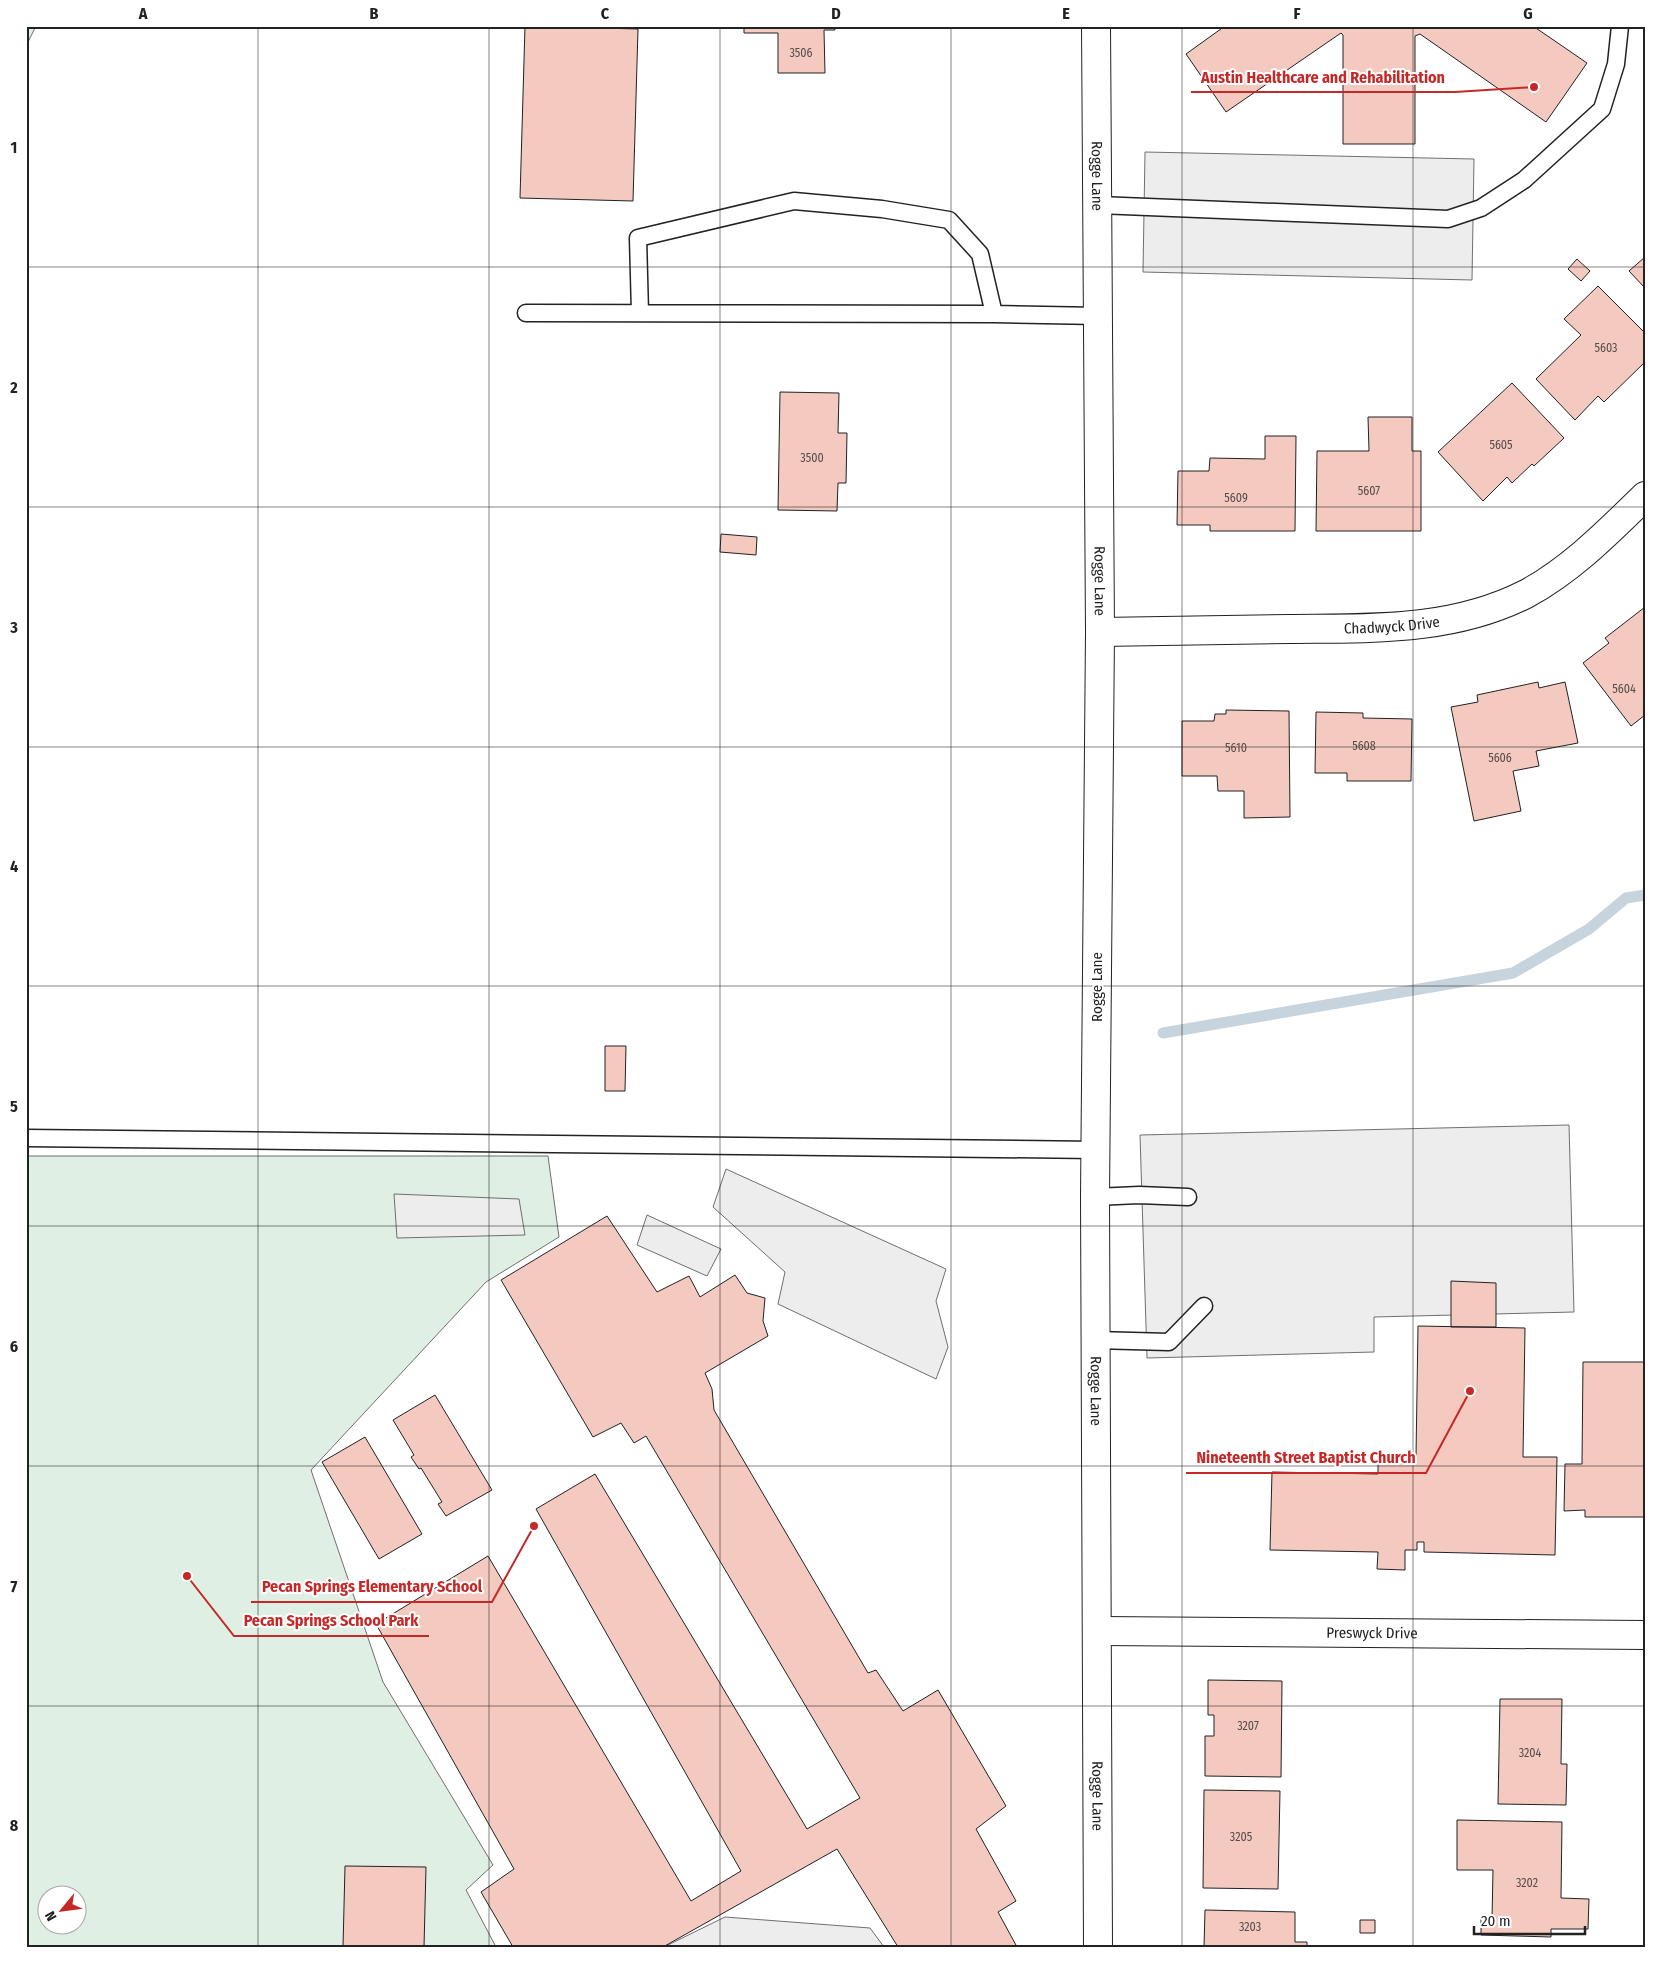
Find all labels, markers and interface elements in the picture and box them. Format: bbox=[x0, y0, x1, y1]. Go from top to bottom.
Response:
text: A bbox=[138, 4, 148, 23]
text: B bbox=[370, 4, 379, 23]
text: C bbox=[601, 4, 610, 23]
text: D bbox=[831, 4, 841, 23]
text: E bbox=[1062, 4, 1070, 23]
text: F bbox=[1293, 4, 1301, 23]
text: G bbox=[1523, 4, 1533, 23]
house number: 3506 bbox=[789, 46, 813, 60]
callout: Austin Healthcare and Rehabilitation bbox=[1191, 61, 1455, 92]
text: Austin Healthcare and Rehabilitation bbox=[1200, 68, 1445, 87]
text: 1 bbox=[11, 138, 17, 157]
street label: Rogge Lane bbox=[1088, 141, 1106, 211]
house number: 5603 bbox=[1594, 341, 1618, 355]
text: 2 bbox=[9, 378, 18, 397]
house number: 5605 bbox=[1489, 438, 1513, 452]
house number: 3500 bbox=[800, 451, 824, 465]
house number: 5607 bbox=[1358, 484, 1380, 498]
house number: 5609 bbox=[1224, 491, 1248, 505]
street label: Rogge Lane bbox=[1090, 546, 1109, 616]
street label: Chadwyck Drive bbox=[1344, 613, 1441, 638]
text: 3 bbox=[9, 618, 18, 637]
house number: 5604 bbox=[1612, 682, 1636, 696]
house number: 5608 bbox=[1352, 739, 1376, 753]
house number: 5610 bbox=[1225, 741, 1247, 755]
house number: 5606 bbox=[1488, 751, 1512, 765]
text: 4 bbox=[10, 857, 18, 876]
street label: Rogge Lane bbox=[1088, 952, 1106, 1022]
text: 5 bbox=[10, 1097, 18, 1116]
text: 6 bbox=[10, 1337, 18, 1356]
street label: Rogge Lane bbox=[1087, 1356, 1105, 1426]
callout: Nineteenth Street Baptist Church bbox=[1186, 1442, 1426, 1473]
text: Nineteenth Street Baptist Church bbox=[1196, 1448, 1416, 1467]
callout: Pecan Springs Elementary School bbox=[251, 1571, 492, 1602]
text: 7 bbox=[11, 1577, 18, 1596]
text: Pecan Springs Elementary School bbox=[262, 1577, 483, 1596]
callout: Pecan Springs School Park bbox=[234, 1605, 429, 1636]
text: Pecan Springs School Park bbox=[244, 1611, 419, 1630]
street label: Preswyck Drive bbox=[1326, 1624, 1418, 1642]
house number: 3207 bbox=[1237, 1719, 1259, 1733]
house number: 3204 bbox=[1519, 1746, 1542, 1760]
street label: Rogge Lane bbox=[1088, 1761, 1107, 1831]
text: 8 bbox=[10, 1816, 19, 1835]
house number: 3205 bbox=[1230, 1830, 1253, 1844]
house number: 3202 bbox=[1516, 1876, 1538, 1890]
north arrow bbox=[38, 1886, 88, 1936]
scale bar bbox=[1474, 1903, 1585, 1935]
text: N bbox=[42, 1908, 61, 1924]
text: 20 m bbox=[1481, 1912, 1511, 1930]
house number: 3203 bbox=[1239, 1920, 1261, 1934]

